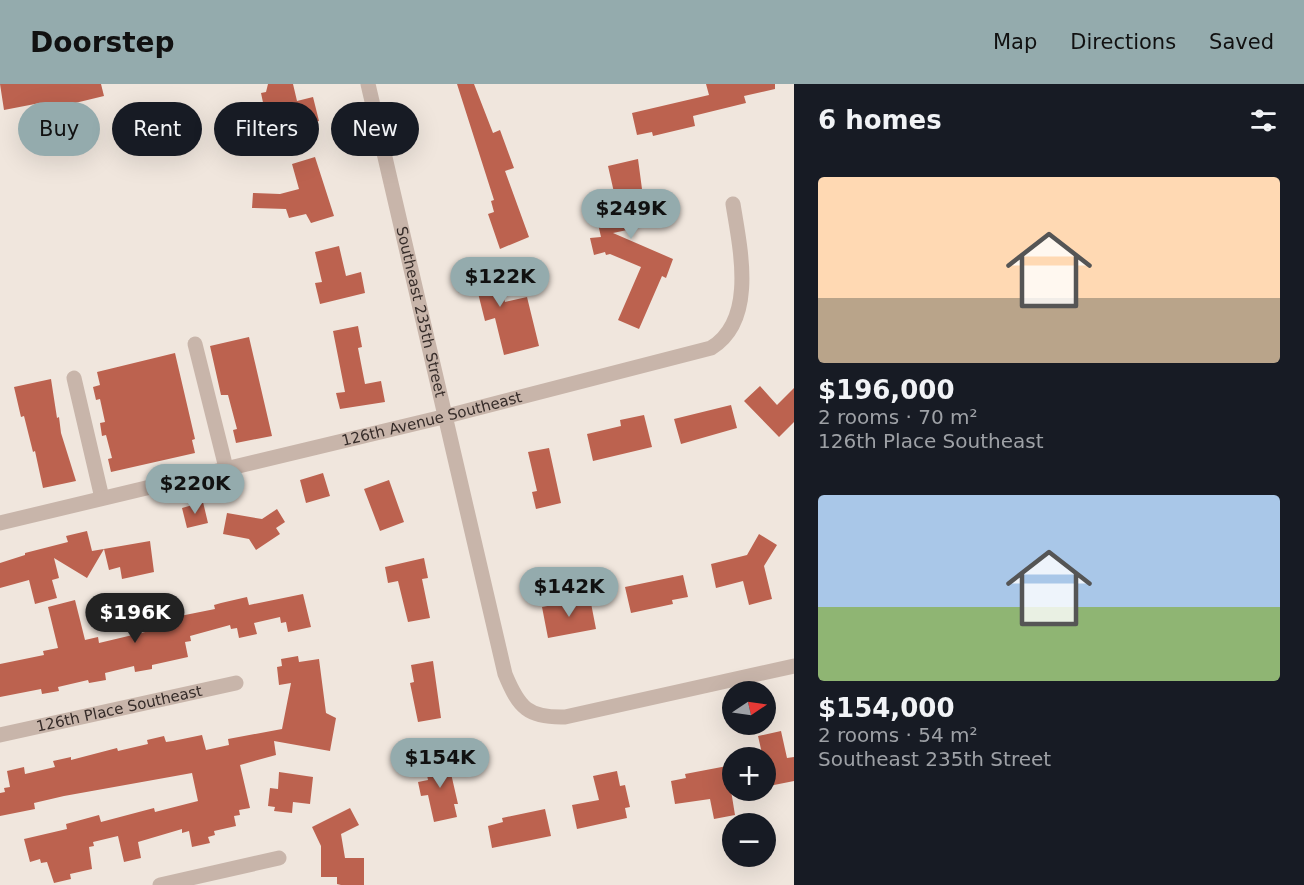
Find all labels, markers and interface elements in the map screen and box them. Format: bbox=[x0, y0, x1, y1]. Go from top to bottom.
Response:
text: Doorstep bbox=[30, 26, 175, 59]
text: Map bbox=[993, 30, 1037, 54]
text: Directions bbox=[1070, 30, 1176, 54]
text: Saved bbox=[1209, 30, 1274, 54]
chip: Buy bbox=[18, 102, 100, 156]
chip: Rent bbox=[112, 102, 202, 156]
chip: Filters bbox=[214, 102, 319, 156]
chip: New bbox=[331, 102, 419, 156]
icon: filters bbox=[1247, 104, 1280, 137]
text: 6 homes bbox=[818, 105, 942, 135]
pin: $249K bbox=[589, 189, 673, 240]
text: $249K bbox=[595, 196, 667, 220]
icon: home bbox=[995, 216, 1103, 324]
street label: Southeast 235th Street bbox=[392, 225, 450, 399]
pin: $122K bbox=[458, 257, 542, 308]
text: $122K bbox=[464, 264, 536, 288]
text: $196,000 bbox=[818, 375, 955, 405]
street label: 126th Avenue Southeast bbox=[340, 388, 524, 450]
text: 2 rooms · 70 m² bbox=[818, 405, 978, 429]
text: 126th Place Southeast bbox=[818, 429, 1044, 453]
pin: $220K bbox=[153, 464, 237, 515]
text: $220K bbox=[159, 471, 231, 495]
icon: home bbox=[995, 534, 1103, 642]
pin: $142K bbox=[527, 567, 611, 618]
text: $142K bbox=[533, 574, 605, 598]
pin: $196K bbox=[93, 593, 177, 644]
text: $196K bbox=[99, 600, 171, 624]
north arrow bbox=[722, 681, 776, 735]
map controls bbox=[722, 681, 776, 867]
street label: 126th Place Southeast bbox=[35, 682, 204, 736]
text: $154,000 bbox=[818, 693, 955, 723]
text: 2 rooms · 54 m² bbox=[818, 723, 978, 747]
pin: $154K bbox=[398, 738, 482, 789]
text: $154K bbox=[404, 745, 476, 769]
button: + bbox=[722, 747, 776, 801]
text: Southeast 235th Street bbox=[818, 747, 1051, 771]
button: − bbox=[722, 813, 776, 867]

